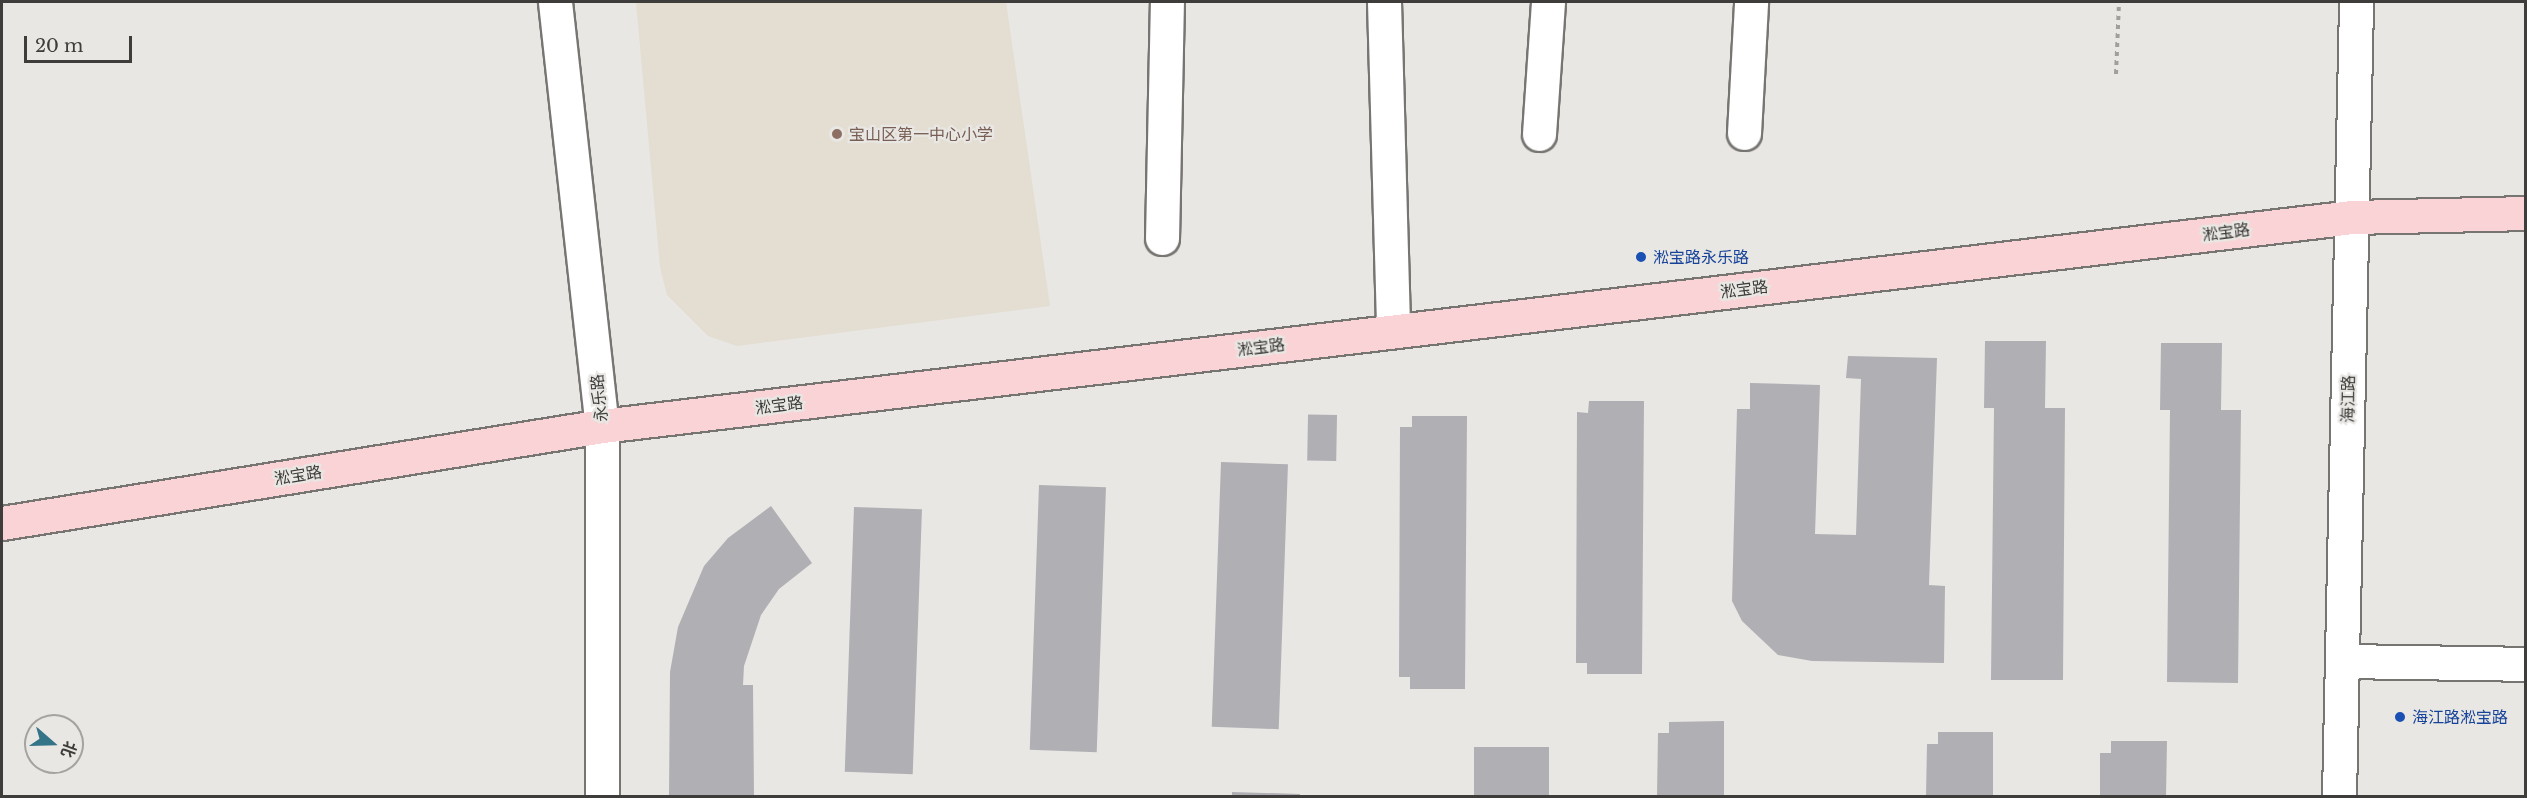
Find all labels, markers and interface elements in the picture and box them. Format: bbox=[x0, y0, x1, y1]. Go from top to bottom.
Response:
scale bar bbox=[27, 24, 135, 62]
text: 20 m bbox=[35, 35, 83, 57]
place label: 宝山区第一中心小学 bbox=[849, 124, 993, 144]
marker: 宝山区第一中心小学 bbox=[830, 127, 844, 141]
street label: 淞宝路 bbox=[2201, 220, 2251, 244]
place label: 淞宝路永乐路 bbox=[1653, 247, 1749, 267]
marker: 淞宝路永乐路 bbox=[1634, 250, 1648, 264]
street label: 淞宝路 bbox=[1719, 277, 1769, 301]
street label: 淞宝路 bbox=[1236, 335, 1286, 359]
street label: 永乐路 bbox=[587, 373, 611, 423]
street label: 海江路 bbox=[2338, 375, 2358, 423]
street label: 淞宝路 bbox=[754, 393, 804, 417]
street label: 淞宝路 bbox=[273, 462, 323, 488]
place label: 海江路淞宝路 bbox=[2412, 707, 2508, 727]
marker: 海江路淞宝路 bbox=[2393, 710, 2407, 724]
north arrow bbox=[24, 714, 84, 774]
text: 北 bbox=[57, 739, 81, 760]

